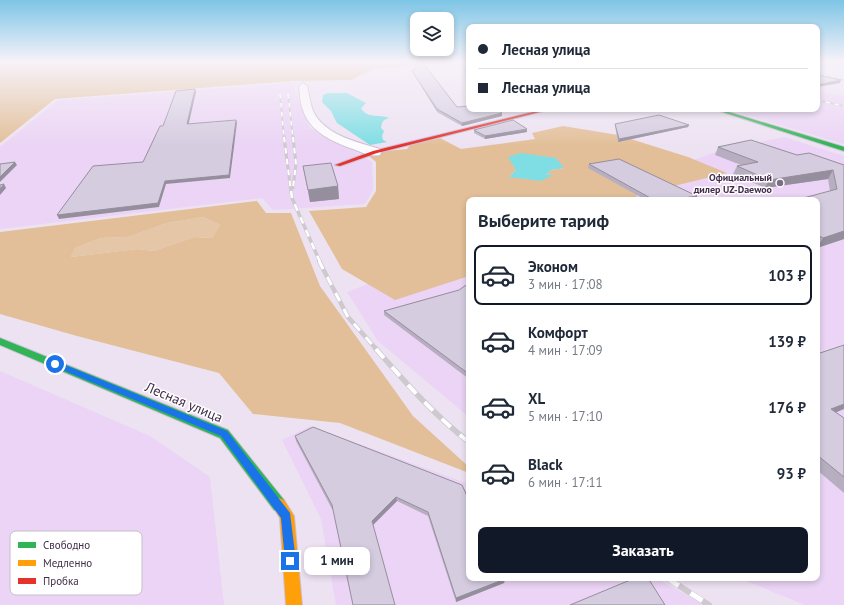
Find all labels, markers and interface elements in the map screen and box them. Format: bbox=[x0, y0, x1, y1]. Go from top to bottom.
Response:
map controls bbox=[410, 12, 454, 56]
button: layers bbox=[410, 12, 454, 56]
text: Лесная улица bbox=[502, 40, 590, 59]
text: Лесная улица bbox=[502, 78, 590, 97]
place label: Официальный дилер UZ-Daewoo bbox=[693, 171, 773, 196]
marker: Официальный дилер UZ-Daewoo bbox=[775, 178, 785, 188]
text: Выберите тариф bbox=[478, 209, 609, 232]
icon: car bbox=[480, 257, 516, 293]
text: Эконом bbox=[528, 257, 578, 276]
text: 103 ₽ bbox=[768, 266, 806, 285]
text: 3 мин · 17:08 bbox=[528, 276, 603, 293]
icon: car bbox=[480, 323, 516, 359]
text: Комфорт bbox=[528, 323, 588, 342]
text: 139 ₽ bbox=[768, 332, 806, 351]
text: 4 мин · 17:09 bbox=[528, 342, 603, 359]
route start bbox=[46, 355, 64, 373]
street label: Лесная улица bbox=[142, 377, 226, 426]
icon: car bbox=[480, 389, 516, 425]
text: XL bbox=[528, 389, 545, 408]
text: 176 ₽ bbox=[768, 398, 806, 417]
text: 5 мин · 17:10 bbox=[528, 408, 603, 425]
icon: car bbox=[480, 455, 516, 491]
text: Black bbox=[528, 455, 563, 474]
text: 93 ₽ bbox=[777, 464, 806, 483]
text: 6 мин · 17:11 bbox=[528, 474, 603, 491]
button: Заказать bbox=[478, 527, 808, 573]
legend bbox=[10, 531, 142, 595]
text: Свободно bbox=[43, 538, 90, 552]
callout: 1 мин bbox=[304, 547, 370, 575]
route end bbox=[281, 552, 299, 570]
text: 1 мин bbox=[320, 552, 354, 569]
text: Медленно bbox=[43, 556, 92, 570]
text: Пробка bbox=[43, 574, 79, 588]

